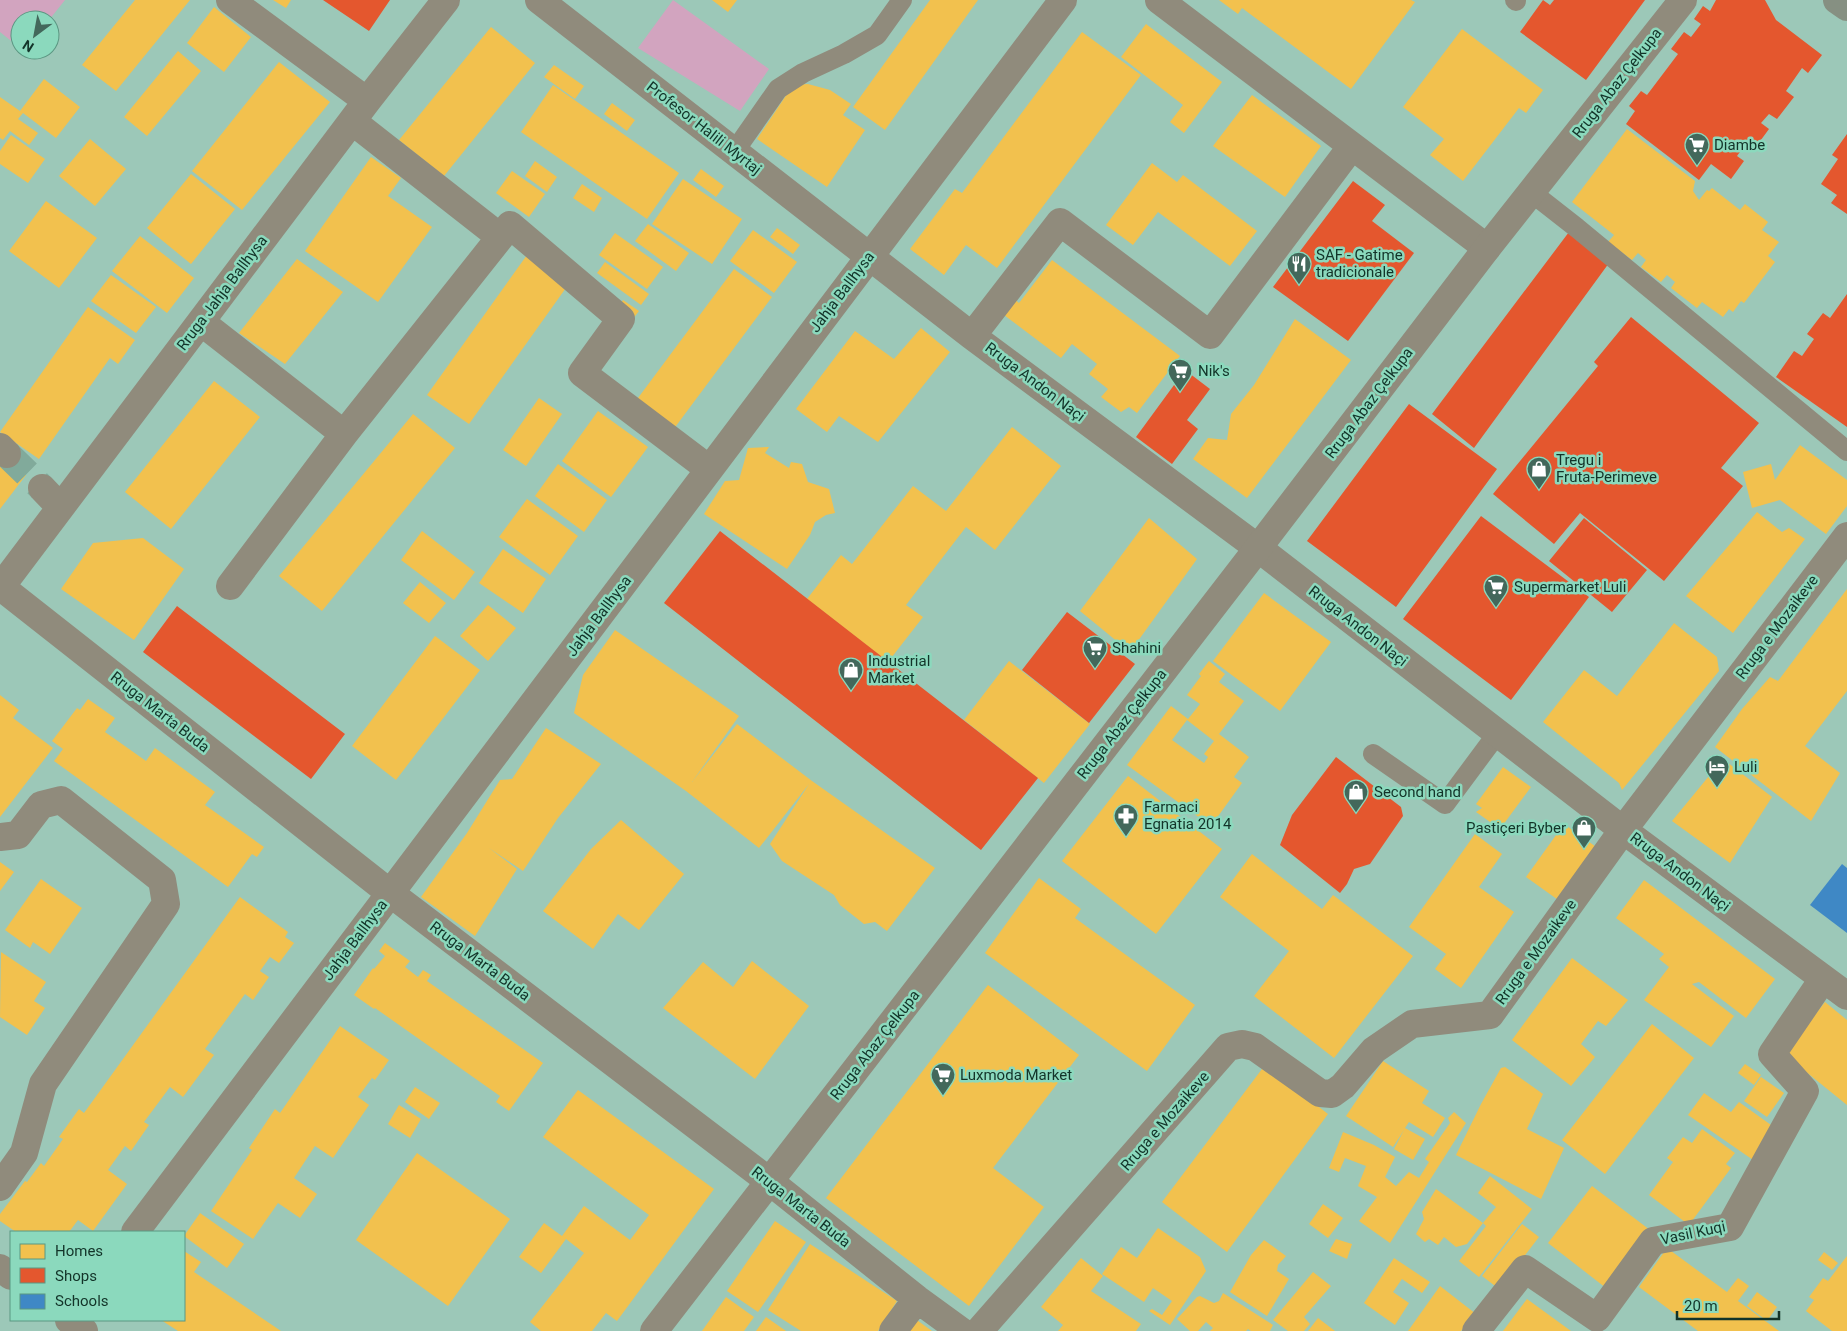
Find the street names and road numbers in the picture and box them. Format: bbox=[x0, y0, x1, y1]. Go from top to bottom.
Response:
street label: Rruga Abaz Çelkupa bbox=[1569, 25, 1665, 141]
street label: Profesor Halili Myrtaj bbox=[643, 78, 765, 178]
street label: Rruga Jahja Ballhysa bbox=[173, 232, 271, 354]
street label: Jahja Ballhysa bbox=[806, 248, 878, 336]
street label: Rruga Andon Naçi bbox=[982, 339, 1088, 425]
street label: Rruga Abaz Çelkupa bbox=[1321, 344, 1417, 462]
street label: Rruga e Mozaikeve bbox=[1732, 571, 1822, 683]
street label: Jahja Ballhysa bbox=[563, 572, 635, 660]
street label: Rruga Andon Naçi bbox=[1305, 582, 1411, 670]
street label: Rruga Abaz Çelkupa bbox=[1074, 666, 1170, 782]
street label: Rruga Marta Buda bbox=[107, 668, 213, 756]
street label: Rruga Andon Naçi bbox=[1627, 829, 1733, 915]
street label: Jahja Ballhysa bbox=[319, 896, 391, 984]
street label: Rruga e Mozaikeve bbox=[1492, 896, 1580, 1008]
street label: Rruga Marta Buda bbox=[426, 918, 534, 1004]
street label: Rruga Abaz Çelkupa bbox=[827, 987, 923, 1103]
street label: Rruga e Mozaikeve bbox=[1117, 1068, 1213, 1174]
street label: Rruga Marta Buda bbox=[748, 1163, 854, 1251]
street label: Vasil Kuqi bbox=[1659, 1217, 1727, 1249]

